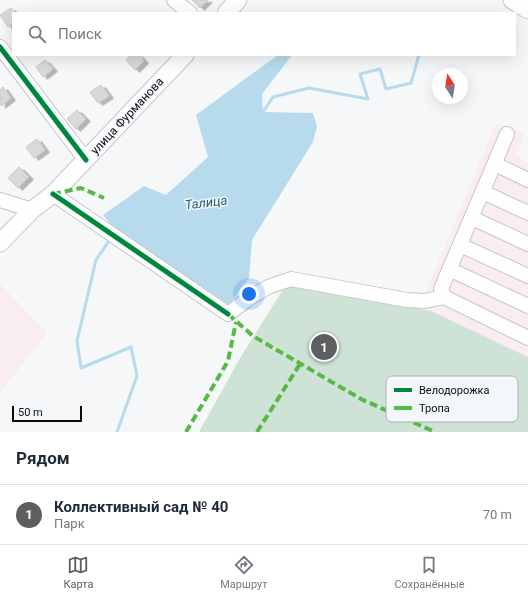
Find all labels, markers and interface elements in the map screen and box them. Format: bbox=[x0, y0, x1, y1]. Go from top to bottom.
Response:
search box bbox=[12, 12, 516, 56]
icon: search bbox=[26, 23, 48, 45]
text: Поиск bbox=[58, 25, 102, 43]
north arrow bbox=[432, 68, 468, 104]
street label: улица Фурманова bbox=[88, 75, 166, 157]
water label: Талица bbox=[184, 192, 228, 213]
your location bbox=[239, 284, 259, 304]
pin: 1 bbox=[311, 332, 337, 362]
legend bbox=[386, 376, 518, 422]
text: Велодорожка bbox=[419, 384, 490, 397]
text: Тропа bbox=[419, 402, 450, 415]
scale bar bbox=[12, 404, 82, 423]
text: 50 m bbox=[18, 406, 43, 419]
text: Рядом bbox=[16, 448, 70, 468]
text: Коллективный сад № 40 bbox=[54, 498, 228, 516]
text: 1 bbox=[25, 507, 33, 522]
text: 70 m bbox=[483, 507, 512, 522]
text: Парк bbox=[54, 516, 85, 531]
tab: Карта bbox=[63, 554, 93, 591]
tab: Маршрут bbox=[220, 554, 268, 591]
tab: Сохранённые bbox=[394, 554, 465, 591]

